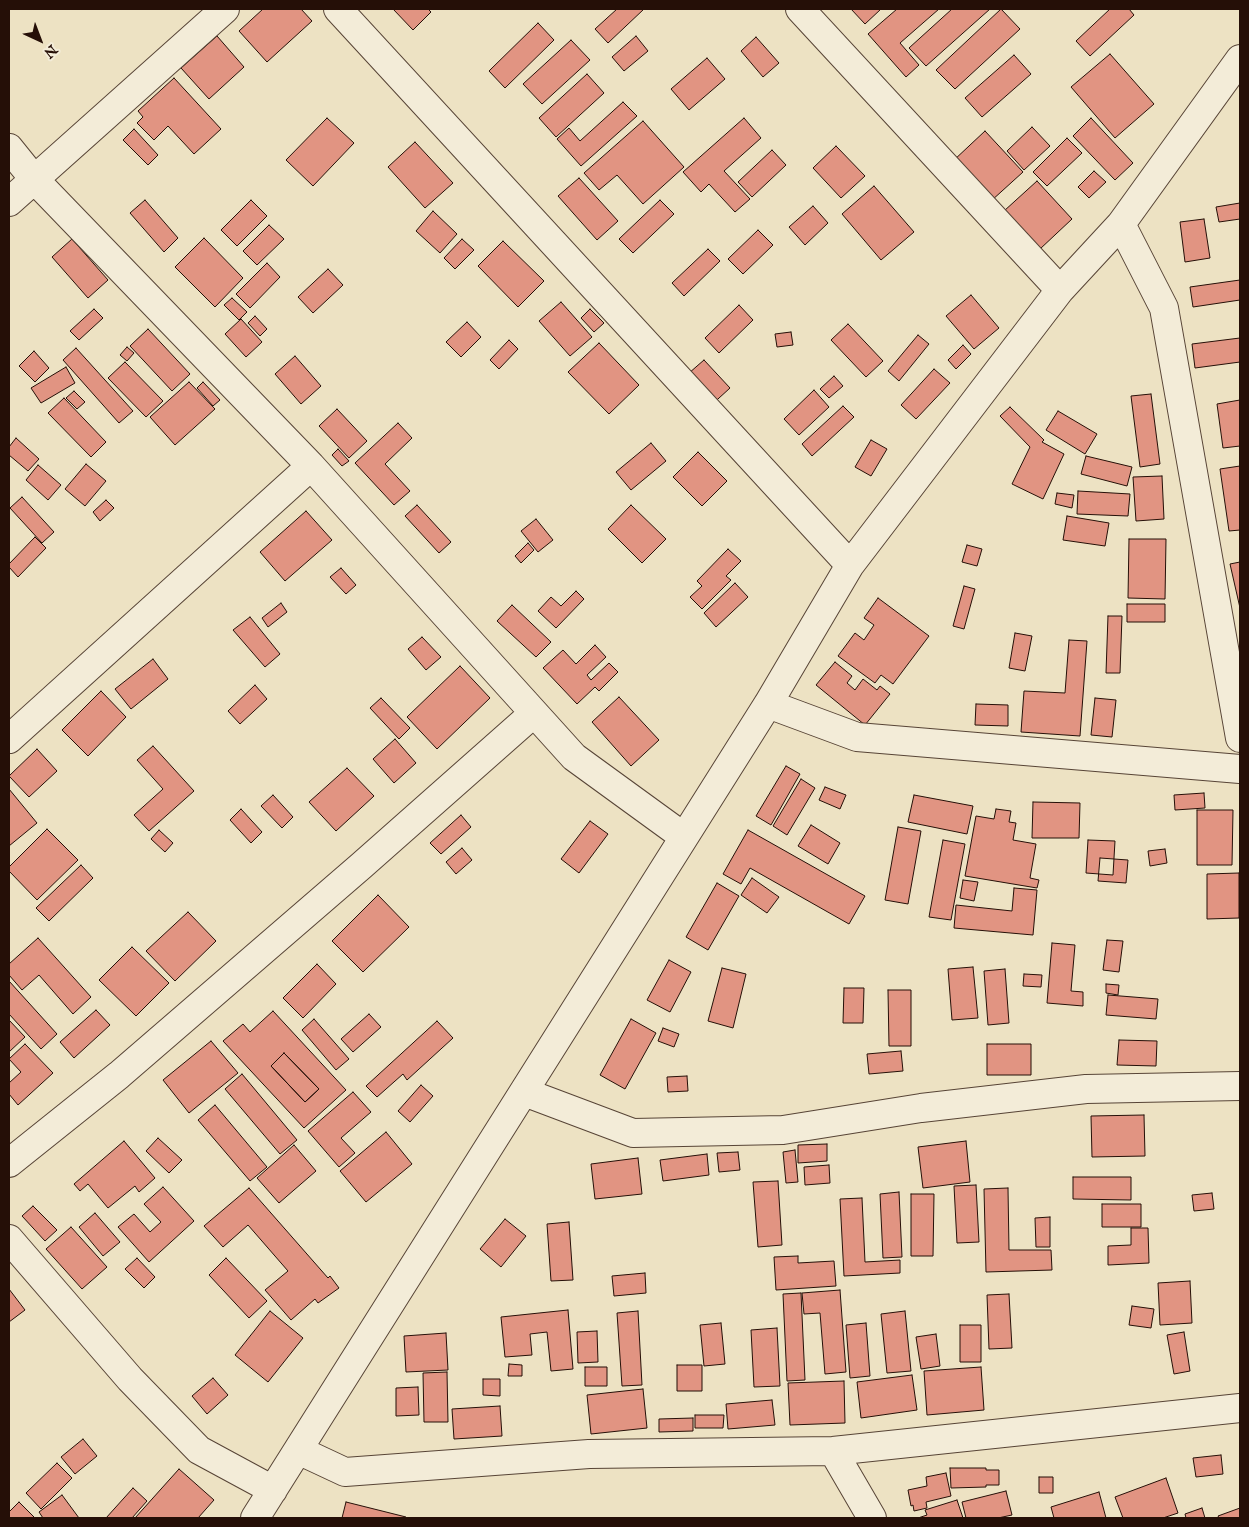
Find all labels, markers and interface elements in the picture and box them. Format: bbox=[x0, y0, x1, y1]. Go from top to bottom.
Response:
north arrow bbox=[15, 15, 65, 65]
text: N bbox=[40, 40, 61, 62]

